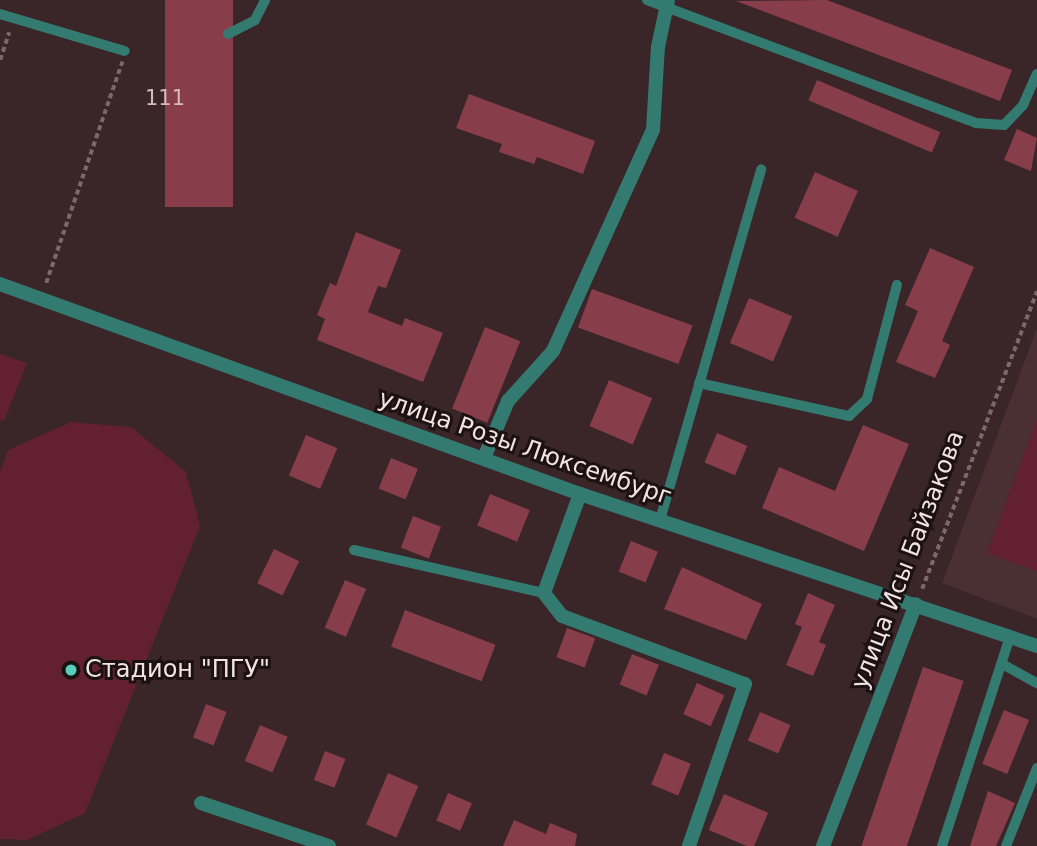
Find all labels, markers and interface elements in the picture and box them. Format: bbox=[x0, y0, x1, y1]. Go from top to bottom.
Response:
house number: 111 bbox=[145, 85, 185, 111]
street label: улица Розы Люксембург bbox=[375, 384, 675, 512]
street label: улица Исы Байзакова bbox=[845, 427, 971, 693]
place label: Стадион "ПГУ" bbox=[85, 656, 270, 684]
marker: Стадион "ПГУ" bbox=[63, 662, 79, 678]

